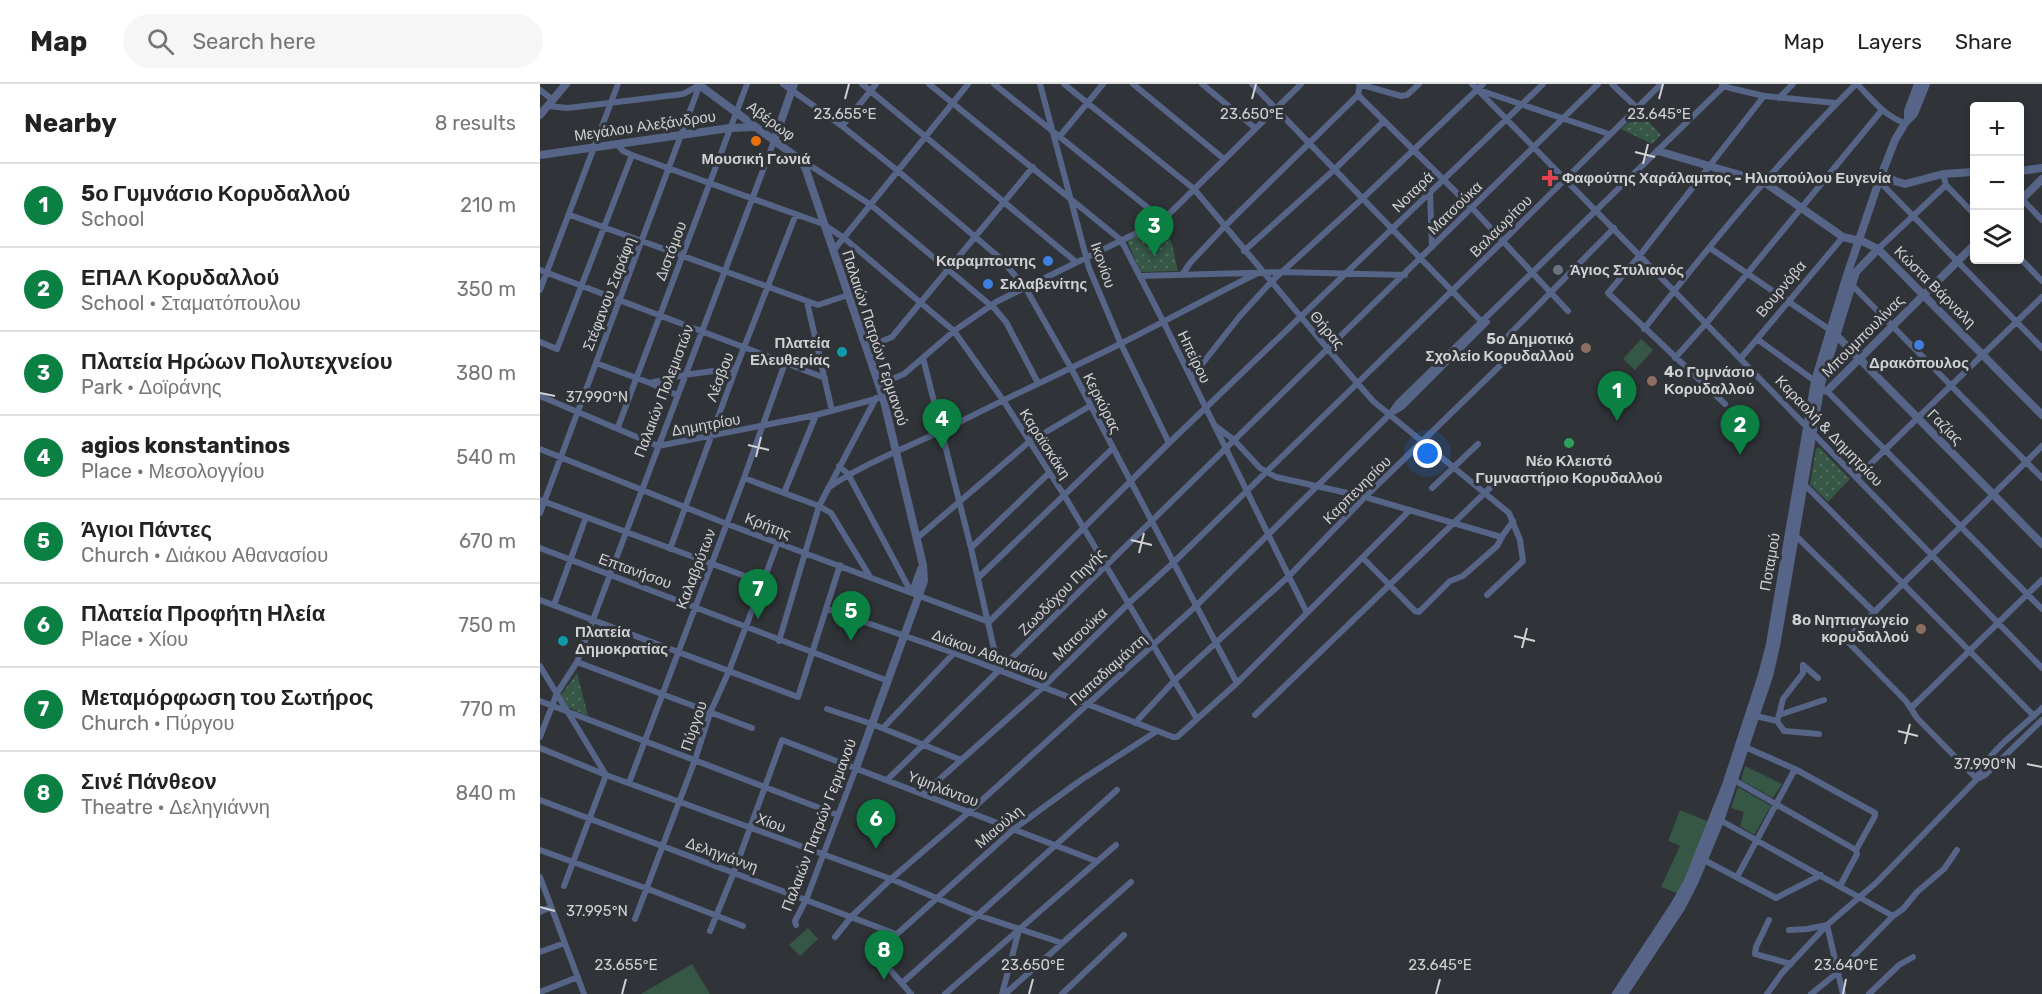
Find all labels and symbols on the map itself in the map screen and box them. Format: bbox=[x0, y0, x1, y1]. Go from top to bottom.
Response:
street label: Αβέρωφ bbox=[743, 97, 799, 145]
text: 23.655°E bbox=[813, 105, 877, 123]
text: 23.650°E bbox=[1220, 105, 1284, 123]
text: 23.645°E bbox=[1627, 105, 1691, 123]
street label: Μεγάλου Αλεξάνδρου bbox=[573, 107, 717, 145]
marker: Μουσική Γωνιά bbox=[749, 134, 763, 148]
place label: Μουσική Γωνιά bbox=[702, 150, 811, 168]
street label: Νοταρά bbox=[1389, 168, 1438, 216]
place label: Φαφούτης Χαράλαμπος - Ηλιοπούλου Ευγενία bbox=[1562, 169, 1892, 187]
marker: Φαφούτης Χαράλαμπος - Ηλιοπούλου Ευγενία bbox=[1543, 171, 1557, 185]
street label: Ματσούκα bbox=[1424, 177, 1486, 238]
street label: Βαλαωρίτου bbox=[1466, 191, 1536, 261]
pin: 3 bbox=[1134, 206, 1174, 256]
street label: Διστόμου bbox=[651, 219, 691, 283]
street label: Στέφανου Σαράφη bbox=[579, 235, 639, 353]
street label: Ικονίου bbox=[1087, 240, 1119, 290]
street label: Κώστα Βάρναλη bbox=[1890, 242, 1980, 332]
street label: Παλαιών Πατρών Γερμανού bbox=[838, 248, 912, 428]
place label: Καραμπουτης bbox=[936, 252, 1036, 270]
marker: Καραμπουτης bbox=[1041, 254, 1055, 268]
street label: Βουρνόβα bbox=[1752, 257, 1810, 321]
place label: Άγιος Στυλιανός bbox=[1570, 261, 1684, 279]
marker: Άγιος Στυλιανός bbox=[1551, 263, 1565, 277]
place label: Σκλαβενίτης bbox=[1000, 275, 1087, 293]
marker: Σκλαβενίτης bbox=[981, 277, 995, 291]
street label: Μπουμπουλίνας bbox=[1818, 291, 1908, 381]
street label: Θήρας bbox=[1306, 307, 1348, 353]
street label: Παλαιών Πολεμιστών bbox=[630, 322, 698, 460]
street label: Ηπείρου bbox=[1174, 328, 1214, 386]
place label: 5ο Δημοτικό Σχολείο Κορυδαλλού bbox=[1425, 330, 1574, 365]
place label: Πλατεία Ελευθερίας bbox=[750, 334, 831, 369]
marker: Δρακόπουλος bbox=[1912, 338, 1926, 352]
marker: 5ο Δημοτικό Σχολείο Κορυδαλλού bbox=[1579, 341, 1593, 355]
marker: Πλατεία Ελευθερίας bbox=[835, 345, 849, 359]
street label: Λέσβου bbox=[702, 350, 738, 404]
place label: Δρακόπουλος bbox=[1869, 354, 1969, 372]
place label: 4ο Γυμνάσιο Κορυδαλλού bbox=[1664, 363, 1755, 398]
street label: Κερκύρας bbox=[1079, 370, 1125, 436]
pin: 1 bbox=[1598, 372, 1636, 421]
street label: Καραολή & Δημητρίου bbox=[1771, 372, 1887, 490]
marker: 4ο Γυμνάσιο Κορυδαλλού bbox=[1645, 374, 1659, 388]
text: 37.990°N bbox=[566, 388, 628, 406]
pin: 4 bbox=[922, 400, 962, 449]
street label: Καραϊσκάκη bbox=[1016, 405, 1074, 483]
pin: 2 bbox=[1720, 406, 1760, 455]
street label: Γαζίας bbox=[1924, 406, 1966, 448]
street label: Δημητρίου bbox=[670, 410, 742, 440]
marker: Νέο Κλειστό Γυμναστήριο Κορυδαλλού bbox=[1562, 436, 1576, 450]
your location bbox=[1413, 439, 1442, 468]
street label: Καρπενησίου bbox=[1319, 452, 1395, 528]
place label: Νέο Κλειστό Γυμναστήριο Κορυδαλλού bbox=[1476, 452, 1663, 487]
street label: Κρήτης bbox=[742, 509, 794, 543]
street label: Καλαβρύτων bbox=[672, 526, 720, 612]
street label: Ποταμού bbox=[1756, 532, 1784, 592]
street label: Ζωοδόχου Πηγής bbox=[1015, 545, 1109, 639]
street label: Επτανήσου bbox=[596, 549, 674, 593]
pin: 7 bbox=[738, 570, 778, 619]
pin: 5 bbox=[832, 592, 870, 641]
street label: Ματσούκα bbox=[1049, 603, 1111, 664]
place label: 8ο Νηπιαγωγείο κορυδαλλού bbox=[1792, 611, 1909, 646]
marker: 8ο Νηπιαγωγείο κορυδαλλού bbox=[1914, 622, 1928, 636]
place label: Πλατεία Δημοκρατίας bbox=[575, 623, 668, 658]
street label: Διάκου Αθανασίου bbox=[930, 626, 1050, 684]
street label: Παπαδιαμάντη bbox=[1066, 631, 1150, 709]
marker: Πλατεία Δημοκρατίας bbox=[556, 634, 570, 648]
street label: Πύργου bbox=[677, 699, 711, 753]
street label: Παλαιών Πατρών Γερμανού bbox=[778, 736, 860, 914]
text: 37.990°N bbox=[1954, 755, 2016, 773]
street label: Υψηλάντου bbox=[905, 767, 981, 811]
pin: 6 bbox=[856, 800, 896, 849]
street label: Μιαούλη bbox=[971, 802, 1027, 852]
street label: Χίου bbox=[754, 809, 788, 837]
street label: Δεληγιάννη bbox=[683, 834, 761, 876]
text: 37.995°N bbox=[566, 902, 628, 920]
pin: 8 bbox=[864, 930, 904, 980]
text: 23.655°E bbox=[594, 956, 658, 974]
text: 23.650°E bbox=[1001, 956, 1065, 974]
text: 23.645°E bbox=[1408, 956, 1472, 974]
text: 23.640°E bbox=[1814, 956, 1878, 974]

